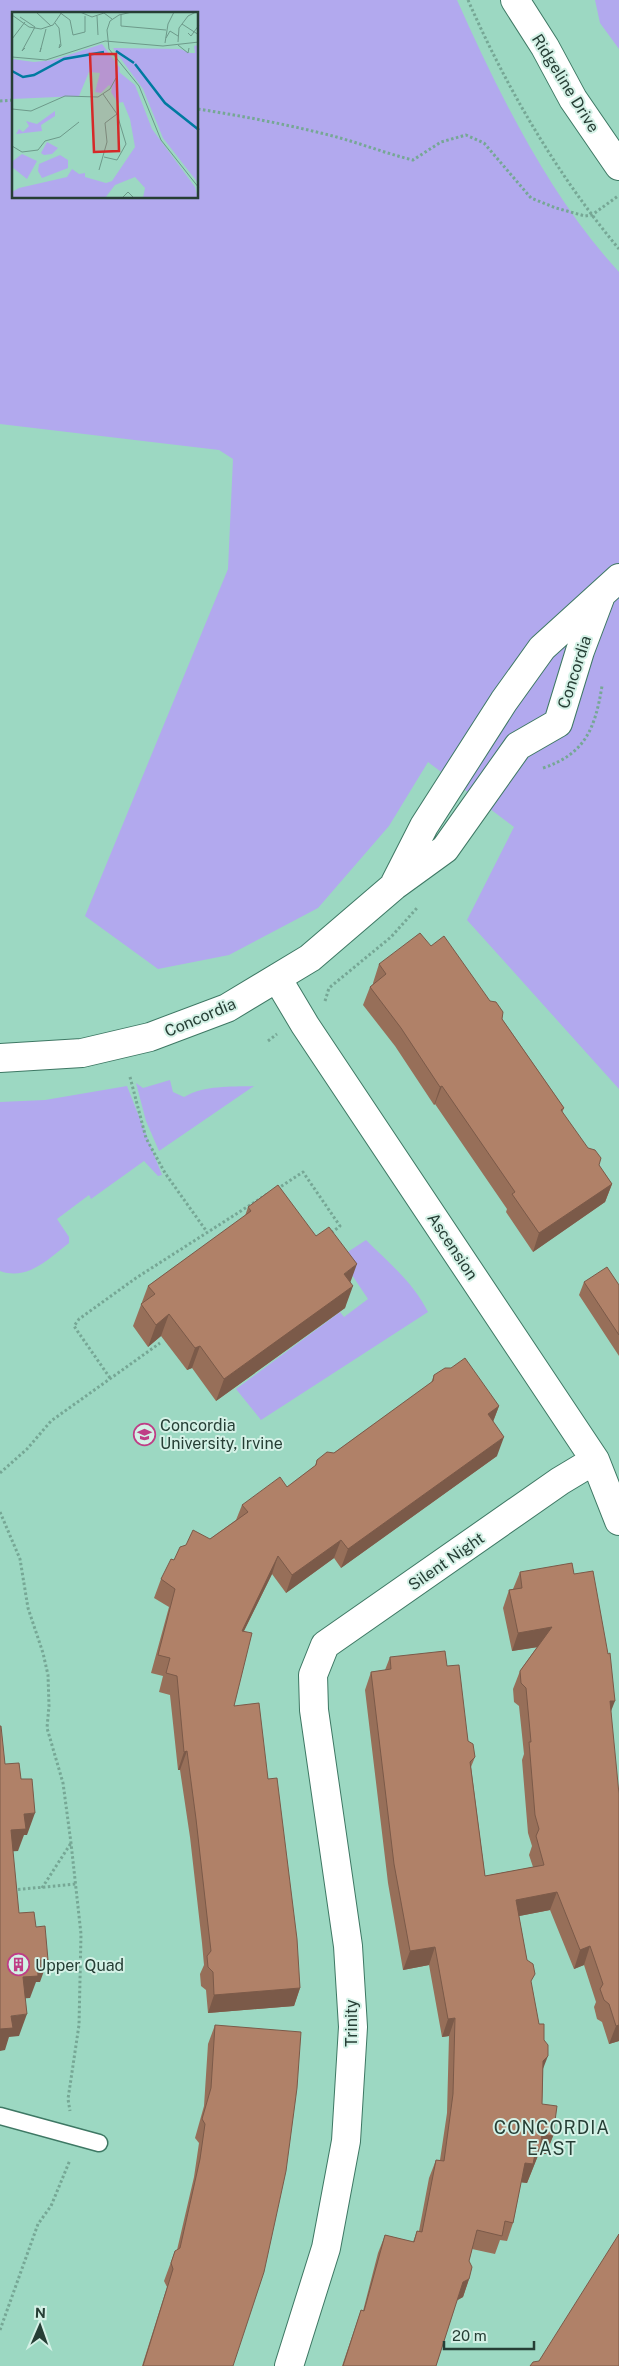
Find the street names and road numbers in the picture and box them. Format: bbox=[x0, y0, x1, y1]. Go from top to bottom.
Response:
street label: Ridgeline Drive bbox=[528, 31, 603, 136]
street label: Concordia bbox=[554, 633, 595, 711]
street label: Concordia bbox=[162, 994, 239, 1041]
street label: Ascension bbox=[423, 1209, 482, 1283]
street label: Silent Night bbox=[405, 1528, 488, 1595]
street label: Trinity bbox=[342, 1999, 361, 2047]

